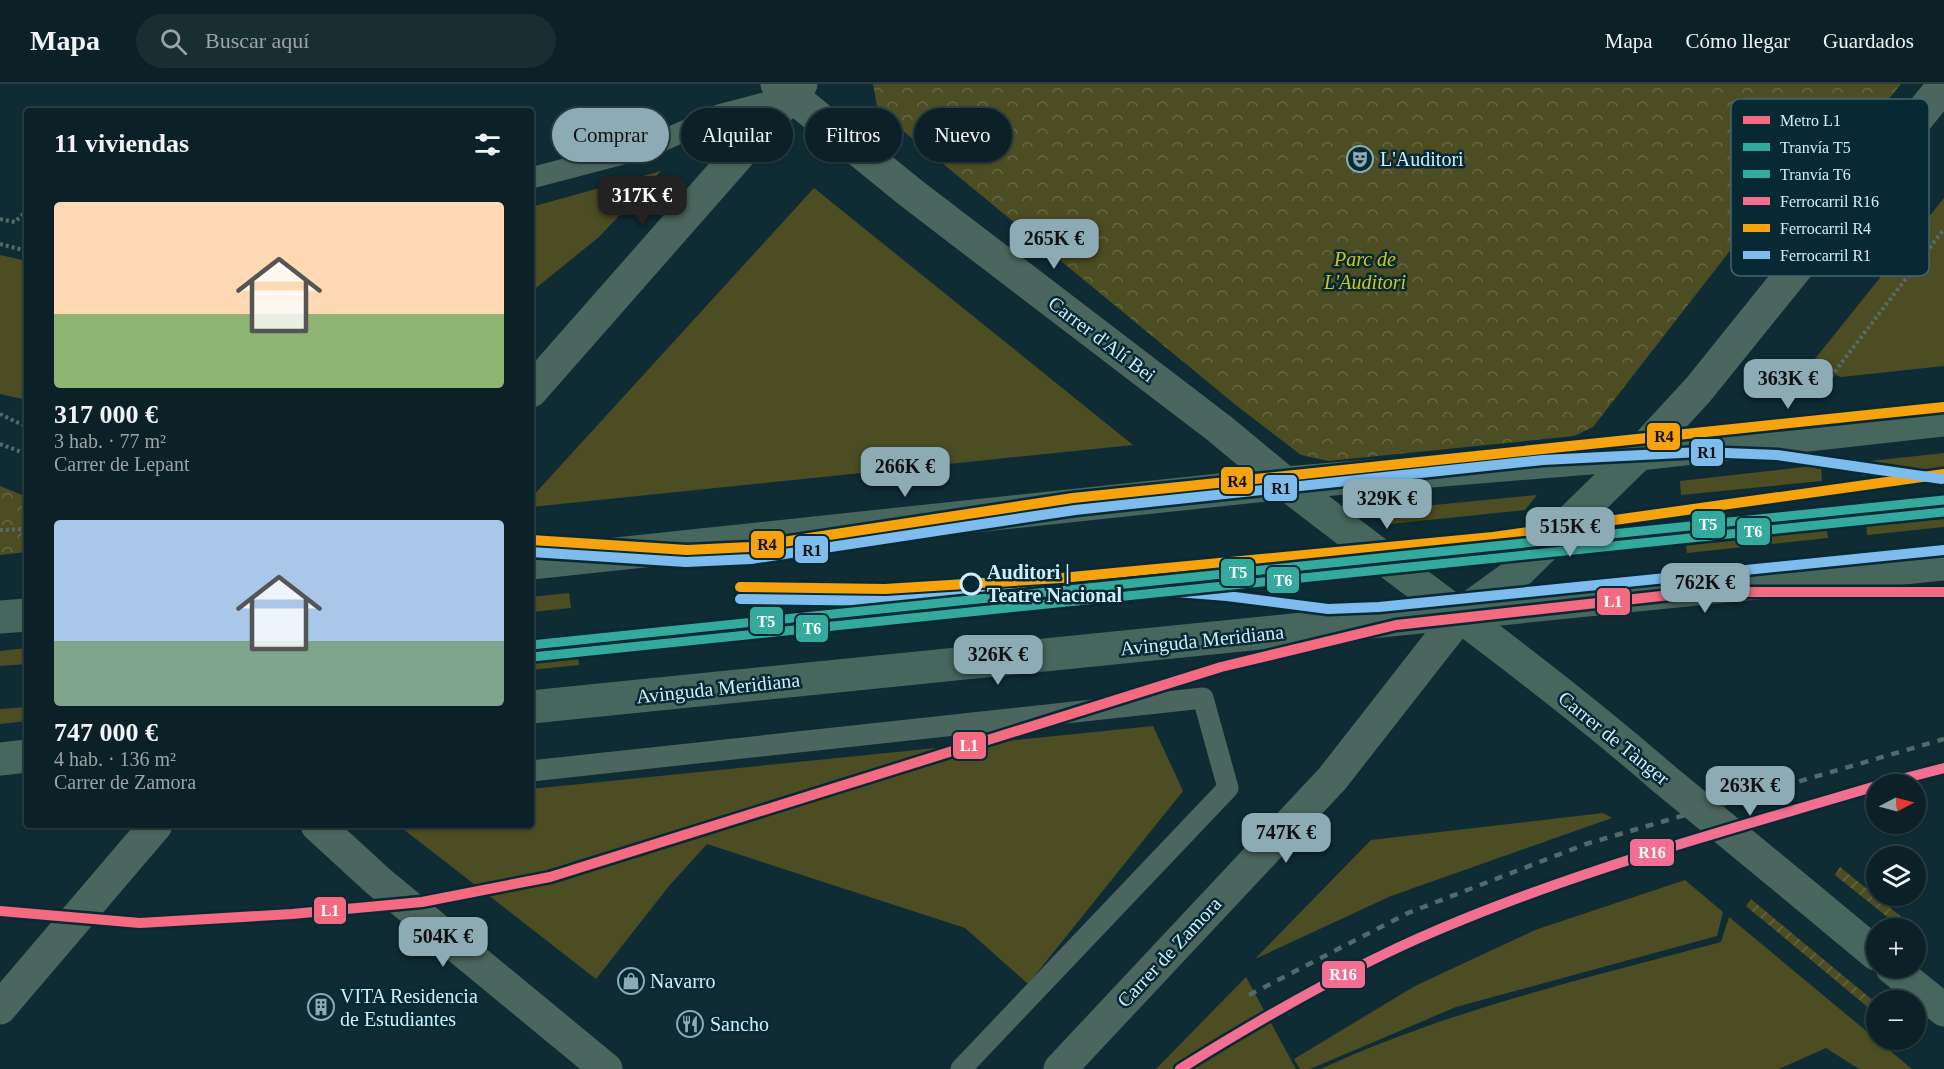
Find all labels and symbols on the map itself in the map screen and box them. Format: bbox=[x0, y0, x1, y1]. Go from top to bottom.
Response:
legend bbox=[1731, 99, 1929, 276]
text: Metro L1 bbox=[1780, 112, 1841, 129]
text: Tranvía T5 bbox=[1780, 139, 1851, 156]
theatre icon: L'Auditori bbox=[1345, 144, 1375, 174]
place label: L'Auditori bbox=[1380, 148, 1464, 170]
text: Tranvía T6 bbox=[1780, 166, 1851, 183]
pin: 317K € bbox=[593, 176, 691, 227]
text: Ferrocarril R16 bbox=[1780, 193, 1879, 210]
pin: 265K € bbox=[1005, 219, 1103, 270]
text: Ferrocarril R4 bbox=[1780, 220, 1871, 237]
text: Ferrocarril R1 bbox=[1780, 247, 1871, 264]
park label: Parc de L'Auditori bbox=[1323, 248, 1406, 293]
street label: Carrer d'Alí Bei bbox=[1044, 292, 1160, 387]
pin: 363K € bbox=[1739, 359, 1837, 410]
line badge: R4 bbox=[1646, 422, 1681, 451]
text: R4 bbox=[1654, 428, 1674, 445]
line badge: R1 bbox=[1690, 438, 1724, 467]
text: R1 bbox=[1697, 444, 1717, 461]
pin: 266K € bbox=[856, 447, 954, 498]
line badge: R4 bbox=[1220, 466, 1254, 495]
text: R4 bbox=[1227, 473, 1247, 490]
line badge: R1 bbox=[1263, 474, 1298, 502]
pin: 329K € bbox=[1338, 479, 1436, 530]
text: R1 bbox=[1271, 480, 1291, 497]
pin: 515K € bbox=[1521, 507, 1619, 558]
line badge: T5 bbox=[1691, 510, 1726, 539]
text: T5 bbox=[1699, 516, 1717, 533]
line badge: T6 bbox=[1736, 517, 1771, 546]
text: T6 bbox=[1744, 523, 1762, 540]
line badge: R4 bbox=[750, 530, 785, 559]
line badge: R1 bbox=[794, 535, 829, 564]
text: R4 bbox=[757, 536, 777, 553]
text: R1 bbox=[802, 542, 822, 559]
line badge: T5 bbox=[1220, 558, 1255, 587]
place label: Auditori | Teatre Nacional bbox=[987, 561, 1122, 606]
pin: 762K € bbox=[1656, 563, 1754, 614]
text: T5 bbox=[1229, 564, 1247, 581]
line badge: T6 bbox=[1266, 566, 1300, 594]
text: T6 bbox=[1274, 572, 1292, 589]
marker: Auditori | Teatre Nacional bbox=[960, 573, 982, 595]
line badge: L1 bbox=[1596, 587, 1631, 616]
text: L1 bbox=[1604, 593, 1622, 610]
line badge: T5 bbox=[749, 606, 784, 635]
text: T5 bbox=[757, 613, 775, 630]
line badge: T6 bbox=[795, 614, 829, 643]
text: T6 bbox=[803, 620, 821, 637]
street label: Avinguda Meridiana bbox=[1119, 620, 1285, 661]
pin: 326K € bbox=[949, 635, 1047, 686]
street label: Avinguda Meridiana bbox=[635, 668, 801, 709]
street label: Carrer de Tànger bbox=[1554, 687, 1674, 790]
line badge: L1 bbox=[952, 731, 987, 760]
text: L1 bbox=[960, 737, 978, 754]
pin: 263K € bbox=[1701, 766, 1799, 817]
north arrow bbox=[1866, 774, 1926, 834]
pin: 747K € bbox=[1237, 813, 1335, 864]
line badge: R16 bbox=[1629, 838, 1675, 867]
text: R16 bbox=[1638, 844, 1666, 861]
street label: Carrer de Zamora bbox=[1112, 892, 1226, 1011]
line badge: L1 bbox=[313, 896, 347, 925]
text: L1 bbox=[321, 902, 339, 919]
pin: 504K € bbox=[394, 917, 492, 968]
line badge: R16 bbox=[1321, 960, 1366, 989]
shop icon: Navarro bbox=[616, 966, 646, 996]
text: R16 bbox=[1329, 966, 1357, 983]
place label: Navarro bbox=[650, 970, 716, 992]
place label: VITA Residencia de Estudiantes bbox=[340, 985, 478, 1030]
building icon: VITA Residencia de Estudiantes bbox=[306, 992, 336, 1022]
restaurant icon: Sancho bbox=[675, 1009, 705, 1039]
place label: Sancho bbox=[710, 1013, 769, 1035]

